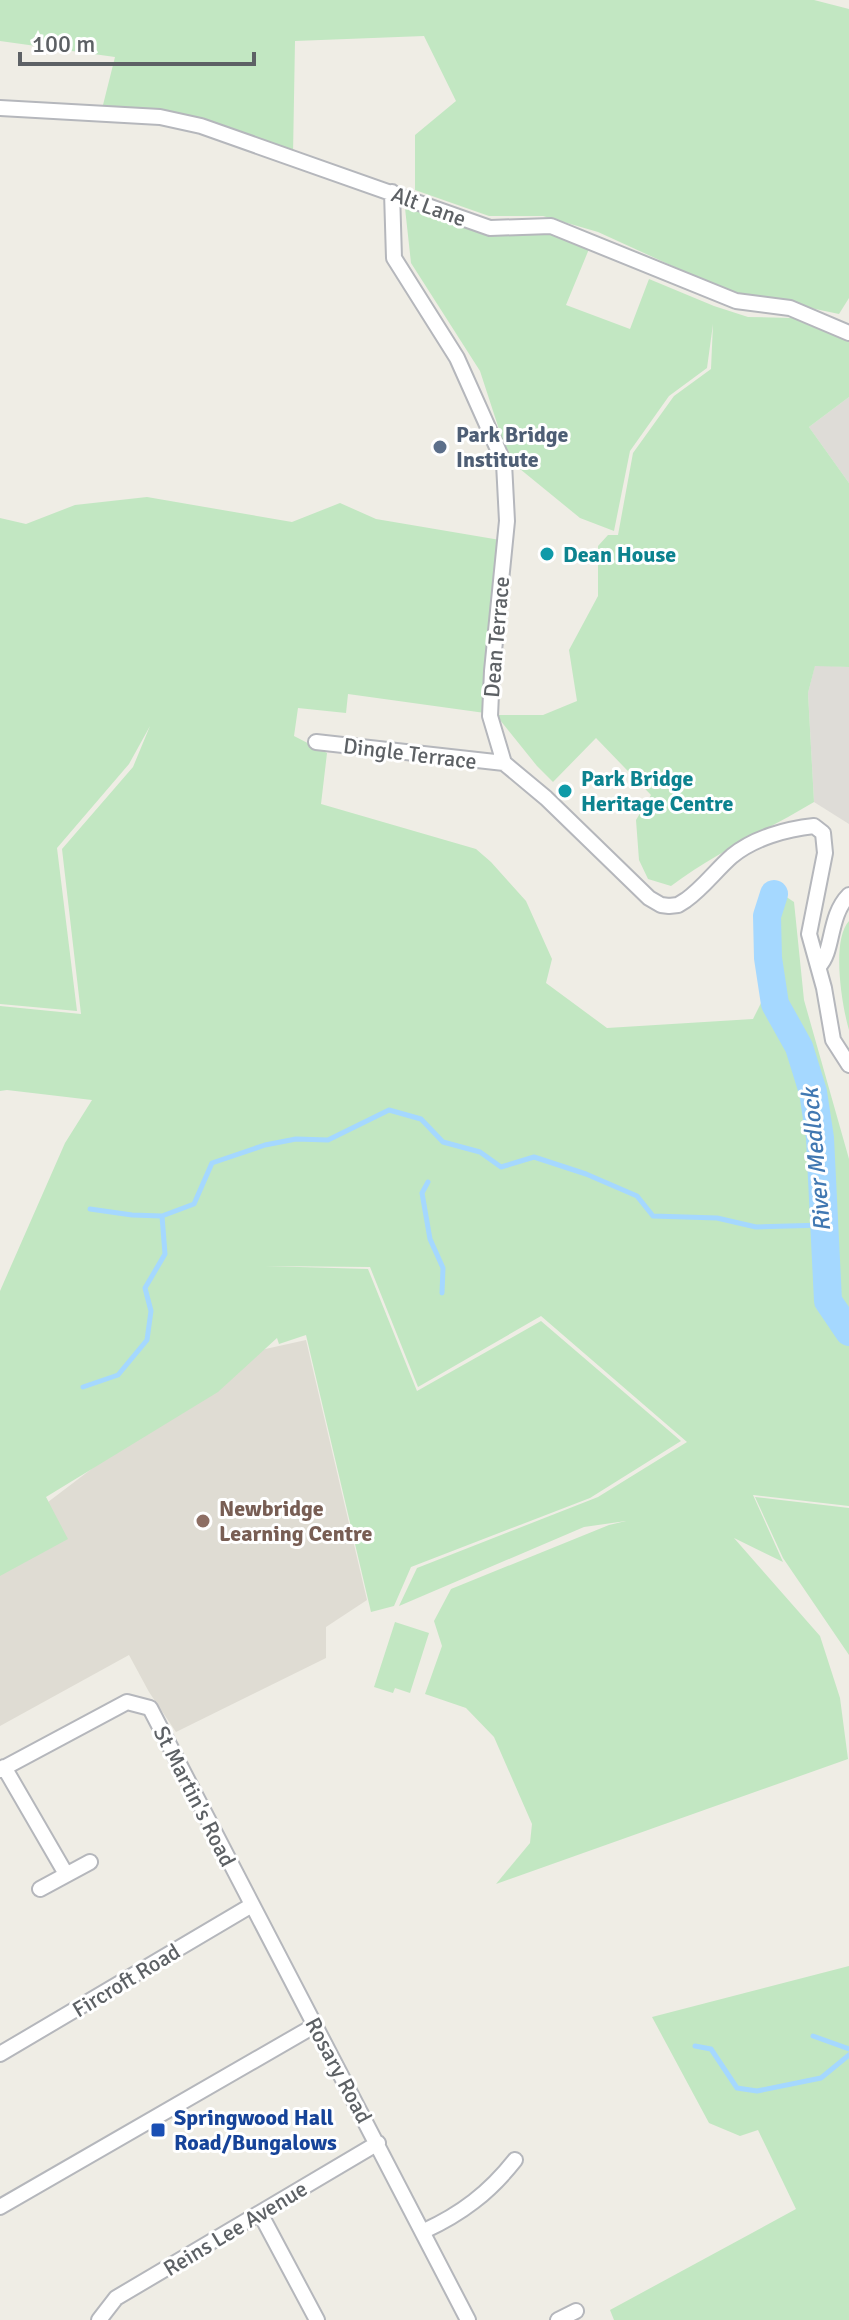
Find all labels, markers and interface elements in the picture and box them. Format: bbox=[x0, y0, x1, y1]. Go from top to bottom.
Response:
scale bar bbox=[20, 16, 254, 66]
text: 100 m bbox=[32, 29, 95, 59]
street label: Alt Lane bbox=[388, 181, 470, 232]
place label: Park Bridge Institute bbox=[456, 421, 569, 473]
marker: Park Bridge Institute bbox=[431, 438, 449, 456]
place label: Dean House bbox=[563, 541, 676, 568]
marker: Dean House bbox=[538, 545, 556, 563]
street label: Dean Terrace bbox=[478, 575, 515, 699]
street label: Dingle Terrace bbox=[342, 732, 478, 775]
place label: Park Bridge Heritage Centre bbox=[581, 765, 734, 817]
marker: Park Bridge Heritage Centre bbox=[556, 782, 574, 800]
water label: River Medlock bbox=[795, 1085, 837, 1233]
place label: Newbridge Learning Centre bbox=[219, 1495, 372, 1547]
marker: Newbridge Learning Centre bbox=[194, 1512, 212, 1530]
street label: St Martin's Road bbox=[148, 1721, 242, 1871]
street label: Fircroft Road bbox=[68, 1938, 185, 2023]
street label: Rosary Road bbox=[299, 2013, 378, 2128]
place label: Springwood Hall Road/Bungalows bbox=[174, 2104, 337, 2156]
marker: Springwood Hall Road/Bungalows bbox=[149, 2121, 167, 2139]
street label: Reins Lee Avenue bbox=[158, 2175, 312, 2282]

